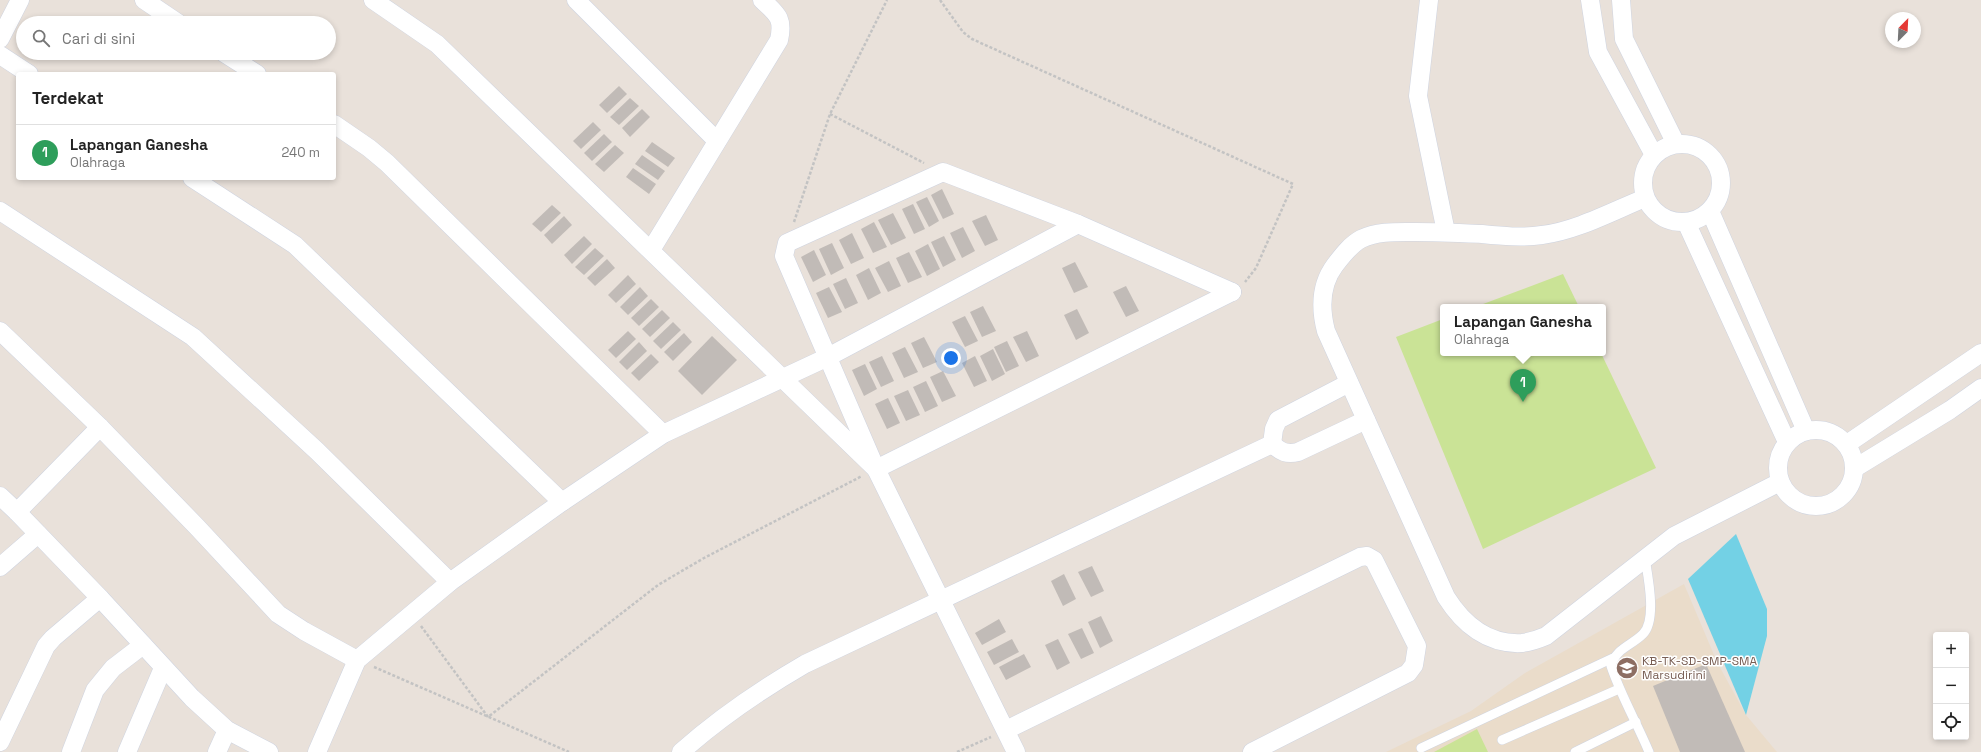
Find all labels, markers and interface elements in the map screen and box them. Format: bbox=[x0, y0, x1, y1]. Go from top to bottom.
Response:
north arrow bbox=[1885, 12, 1921, 48]
search box bbox=[16, 16, 336, 60]
icon: search bbox=[30, 27, 52, 49]
text: Cari di sini bbox=[62, 29, 135, 48]
text: Terdekat bbox=[32, 87, 104, 109]
text: Lapangan Ganesha bbox=[70, 135, 208, 154]
text: 1 bbox=[42, 144, 48, 161]
text: 240 m bbox=[282, 144, 320, 161]
text: Olahraga bbox=[70, 154, 125, 171]
popup bbox=[1440, 304, 1606, 356]
text: Lapangan Ganesha bbox=[1454, 312, 1592, 331]
text: Olahraga bbox=[1454, 331, 1509, 348]
your location bbox=[941, 348, 961, 368]
pin: 1 bbox=[1510, 369, 1536, 402]
map controls bbox=[1933, 632, 1969, 740]
button: + bbox=[1933, 632, 1969, 668]
place label: KB-TK-SD-SMP-SMA Marsudirini bbox=[1642, 653, 1757, 683]
school or university icon: KB-TK-SD-SMP-SMA Marsudirini bbox=[1614, 655, 1640, 681]
button: − bbox=[1933, 668, 1969, 704]
button: locate bbox=[1933, 704, 1969, 740]

